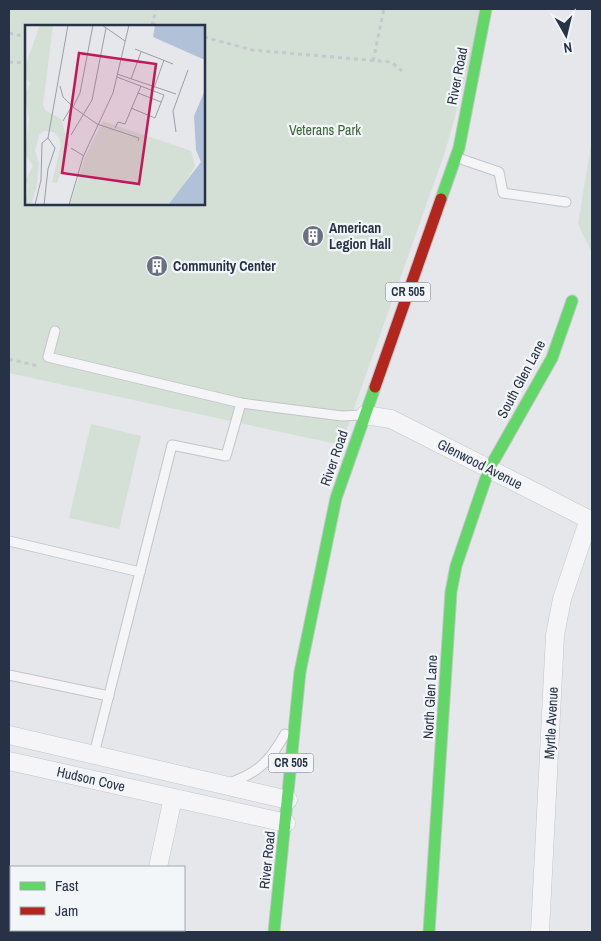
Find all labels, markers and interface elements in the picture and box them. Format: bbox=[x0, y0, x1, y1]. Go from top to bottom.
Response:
north arrow bbox=[541, 10, 591, 60]
inset map bbox=[25, 25, 205, 205]
text: N bbox=[562, 38, 573, 57]
street label: River Road bbox=[443, 46, 471, 106]
park label: Veterans Park bbox=[289, 121, 361, 139]
place label: American Legion Hall bbox=[329, 219, 391, 253]
building icon: American Legion Hall bbox=[301, 224, 325, 248]
building icon: Community Center bbox=[145, 254, 169, 278]
place label: Community Center bbox=[173, 257, 276, 275]
road number: CR 505 bbox=[386, 282, 430, 302]
street label: South Glen Lane bbox=[493, 337, 549, 421]
street label: River Road bbox=[316, 428, 352, 488]
street label: Glenwood Avenue bbox=[434, 435, 526, 493]
street label: North Glen Lane bbox=[419, 654, 441, 740]
street label: Myrtle Avenue bbox=[540, 686, 562, 760]
road number: CR 505 bbox=[268, 754, 314, 772]
street label: Hudson Cove bbox=[55, 762, 127, 796]
street label: River Road bbox=[255, 830, 279, 890]
legend bbox=[10, 866, 185, 931]
text: Fast bbox=[55, 875, 79, 896]
text: Jam bbox=[55, 900, 78, 921]

